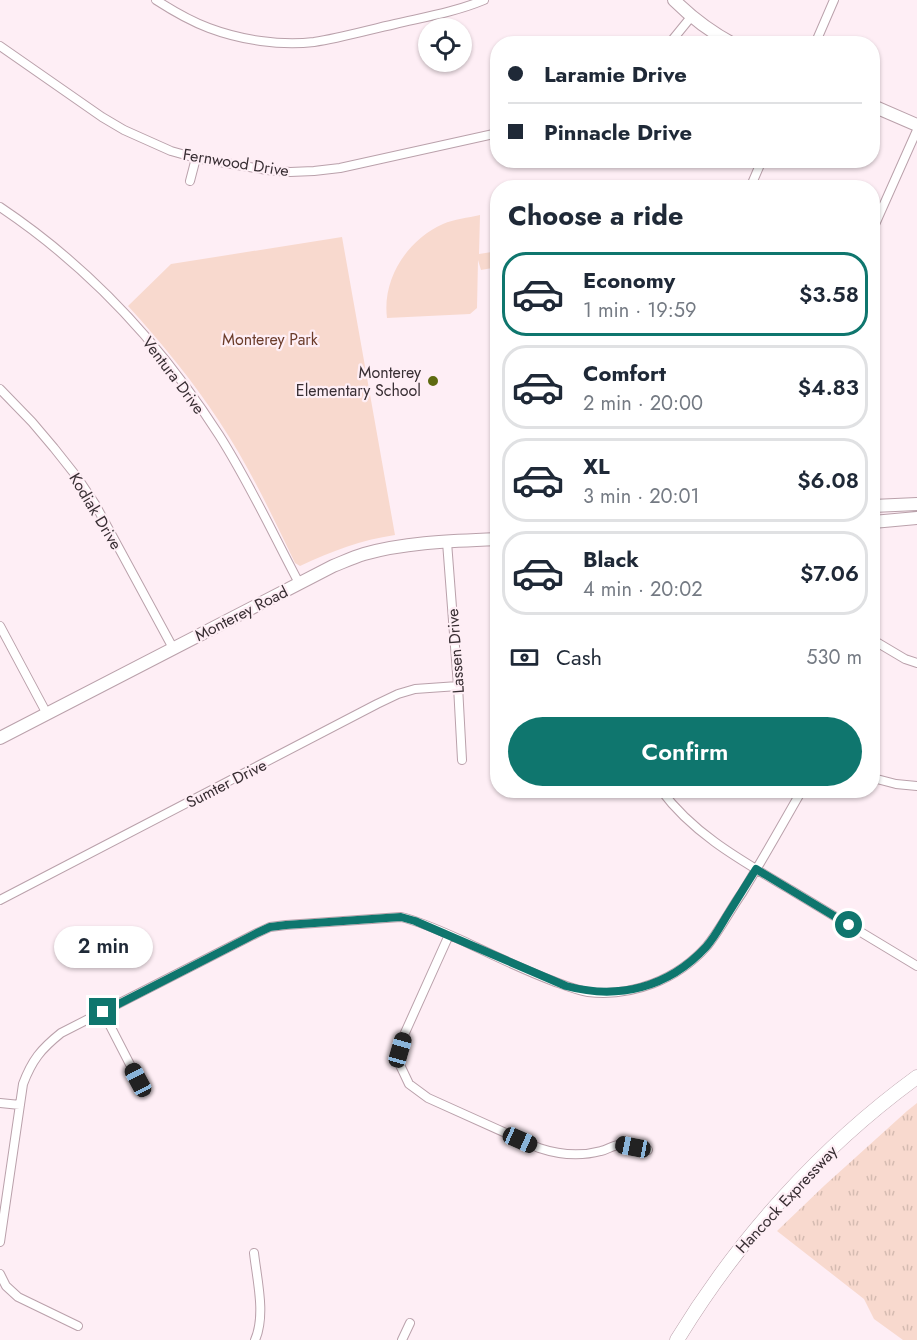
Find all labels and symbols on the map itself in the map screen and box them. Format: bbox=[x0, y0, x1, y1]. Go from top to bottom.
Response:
street label: Fernwood Drive bbox=[181, 143, 291, 182]
park label: Monterey Park bbox=[222, 328, 319, 351]
street label: Ventura Drive bbox=[137, 332, 210, 419]
place label: Monterey Elementary School bbox=[296, 361, 422, 402]
marker: Monterey Elementary School bbox=[426, 374, 440, 388]
street label: Kodiak Drive bbox=[64, 469, 127, 554]
street label: Monterey Road bbox=[191, 580, 292, 647]
street label: Lassen Drive bbox=[441, 608, 470, 694]
street label: Sumter Drive bbox=[182, 753, 270, 814]
route start bbox=[835, 911, 862, 938]
callout: 2 min bbox=[54, 925, 152, 967]
route end bbox=[89, 998, 116, 1025]
car bbox=[386, 1030, 414, 1070]
car bbox=[122, 1060, 154, 1100]
car bbox=[500, 1124, 540, 1156]
car bbox=[614, 1135, 652, 1159]
street label: Hancock Expressway bbox=[730, 1140, 843, 1258]

